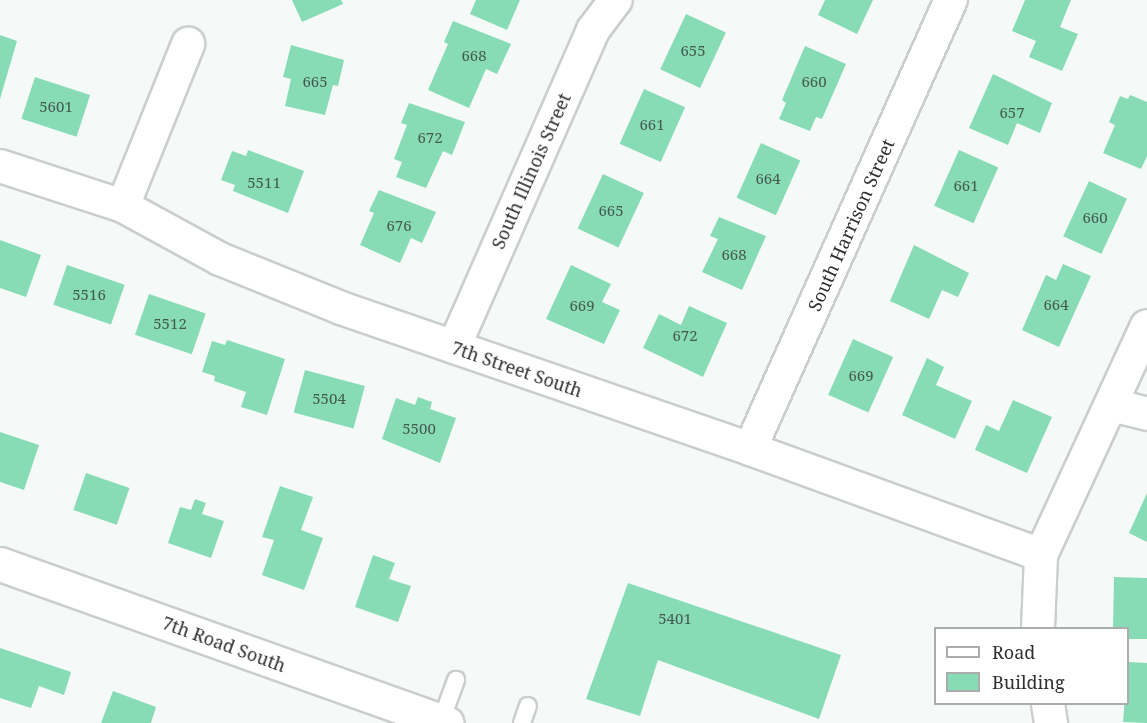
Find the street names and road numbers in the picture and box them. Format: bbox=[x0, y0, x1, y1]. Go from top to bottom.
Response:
street label: South Illinois Street bbox=[487, 90, 575, 252]
street label: South Harrison Street bbox=[803, 136, 899, 314]
street label: 7th Street South bbox=[449, 337, 585, 401]
street label: 7th Road South bbox=[159, 612, 289, 676]

